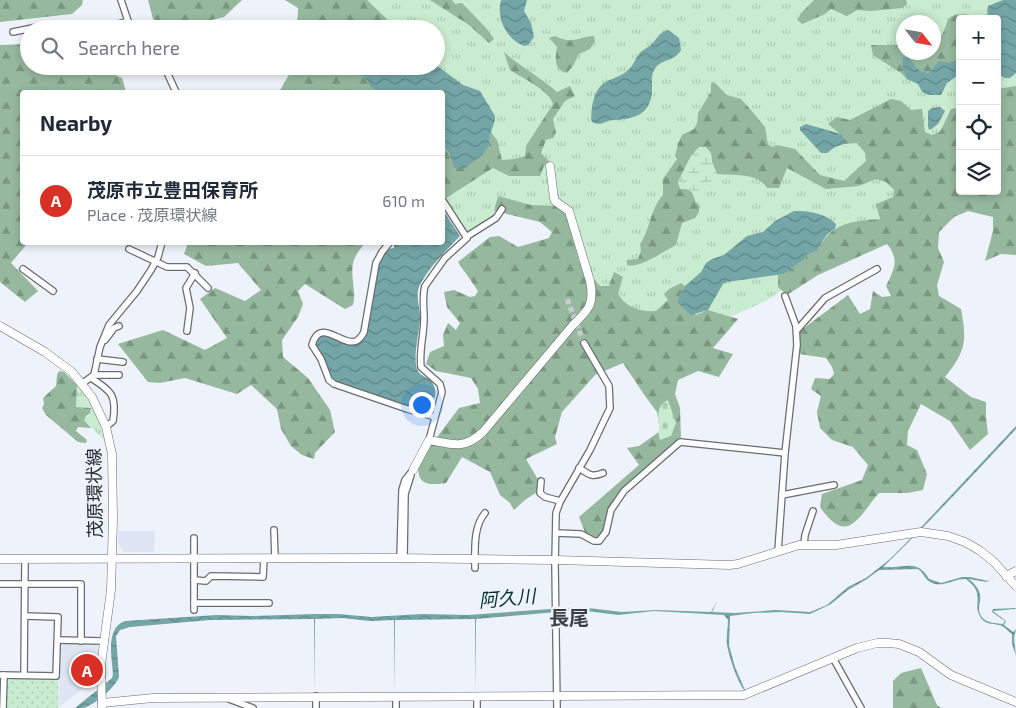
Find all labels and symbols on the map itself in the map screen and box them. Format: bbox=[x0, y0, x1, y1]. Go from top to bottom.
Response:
north arrow bbox=[896, 15, 941, 60]
your location bbox=[409, 392, 435, 418]
street label: 茂原環状線 bbox=[82, 448, 106, 538]
water label: 阿久川 bbox=[478, 583, 538, 611]
district label: 長尾 bbox=[549, 605, 589, 629]
pin: A bbox=[71, 651, 103, 689]

